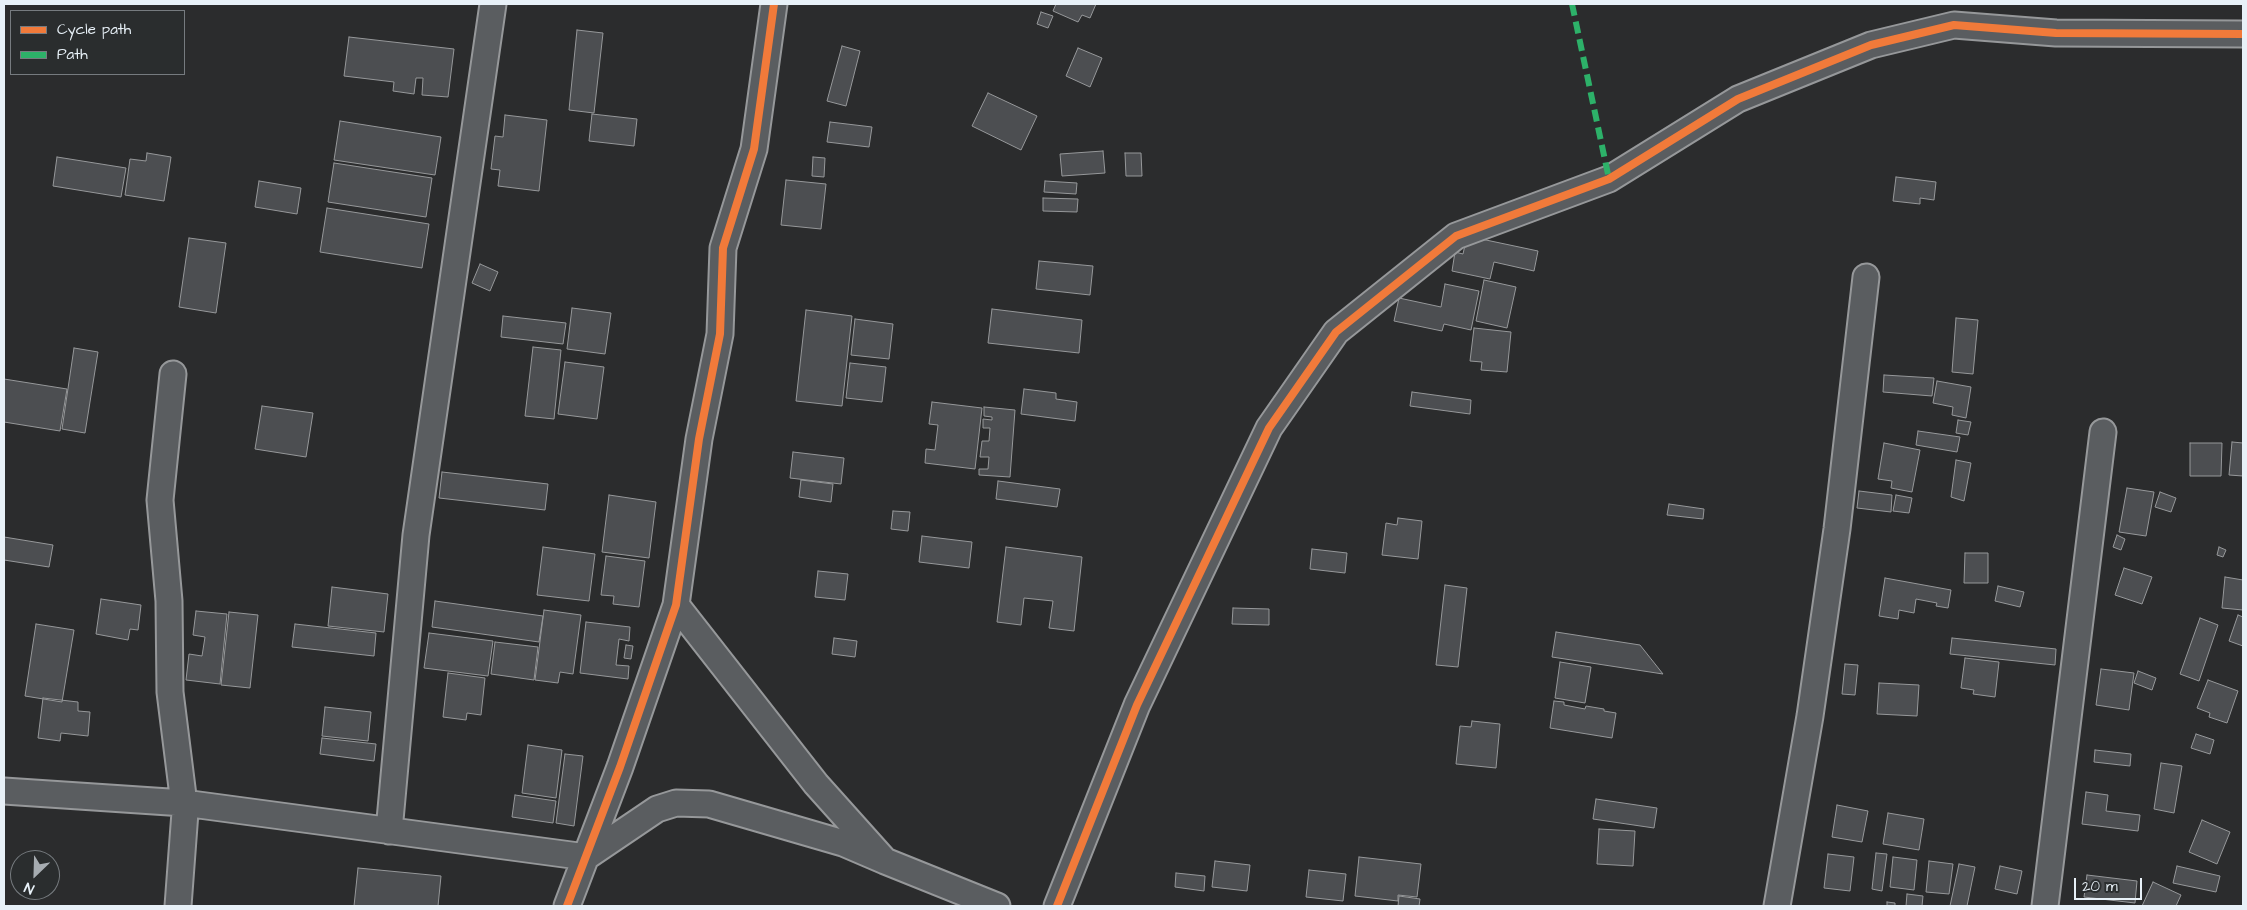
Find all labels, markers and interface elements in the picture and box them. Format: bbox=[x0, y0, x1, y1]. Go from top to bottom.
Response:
legend bbox=[10, 10, 185, 75]
text: Cycle path bbox=[57, 19, 131, 40]
text: Path bbox=[57, 44, 88, 65]
north arrow bbox=[10, 850, 60, 900]
scale bar bbox=[2077, 868, 2144, 900]
text: 20 m bbox=[2082, 876, 2118, 897]
text: N bbox=[21, 877, 37, 899]

